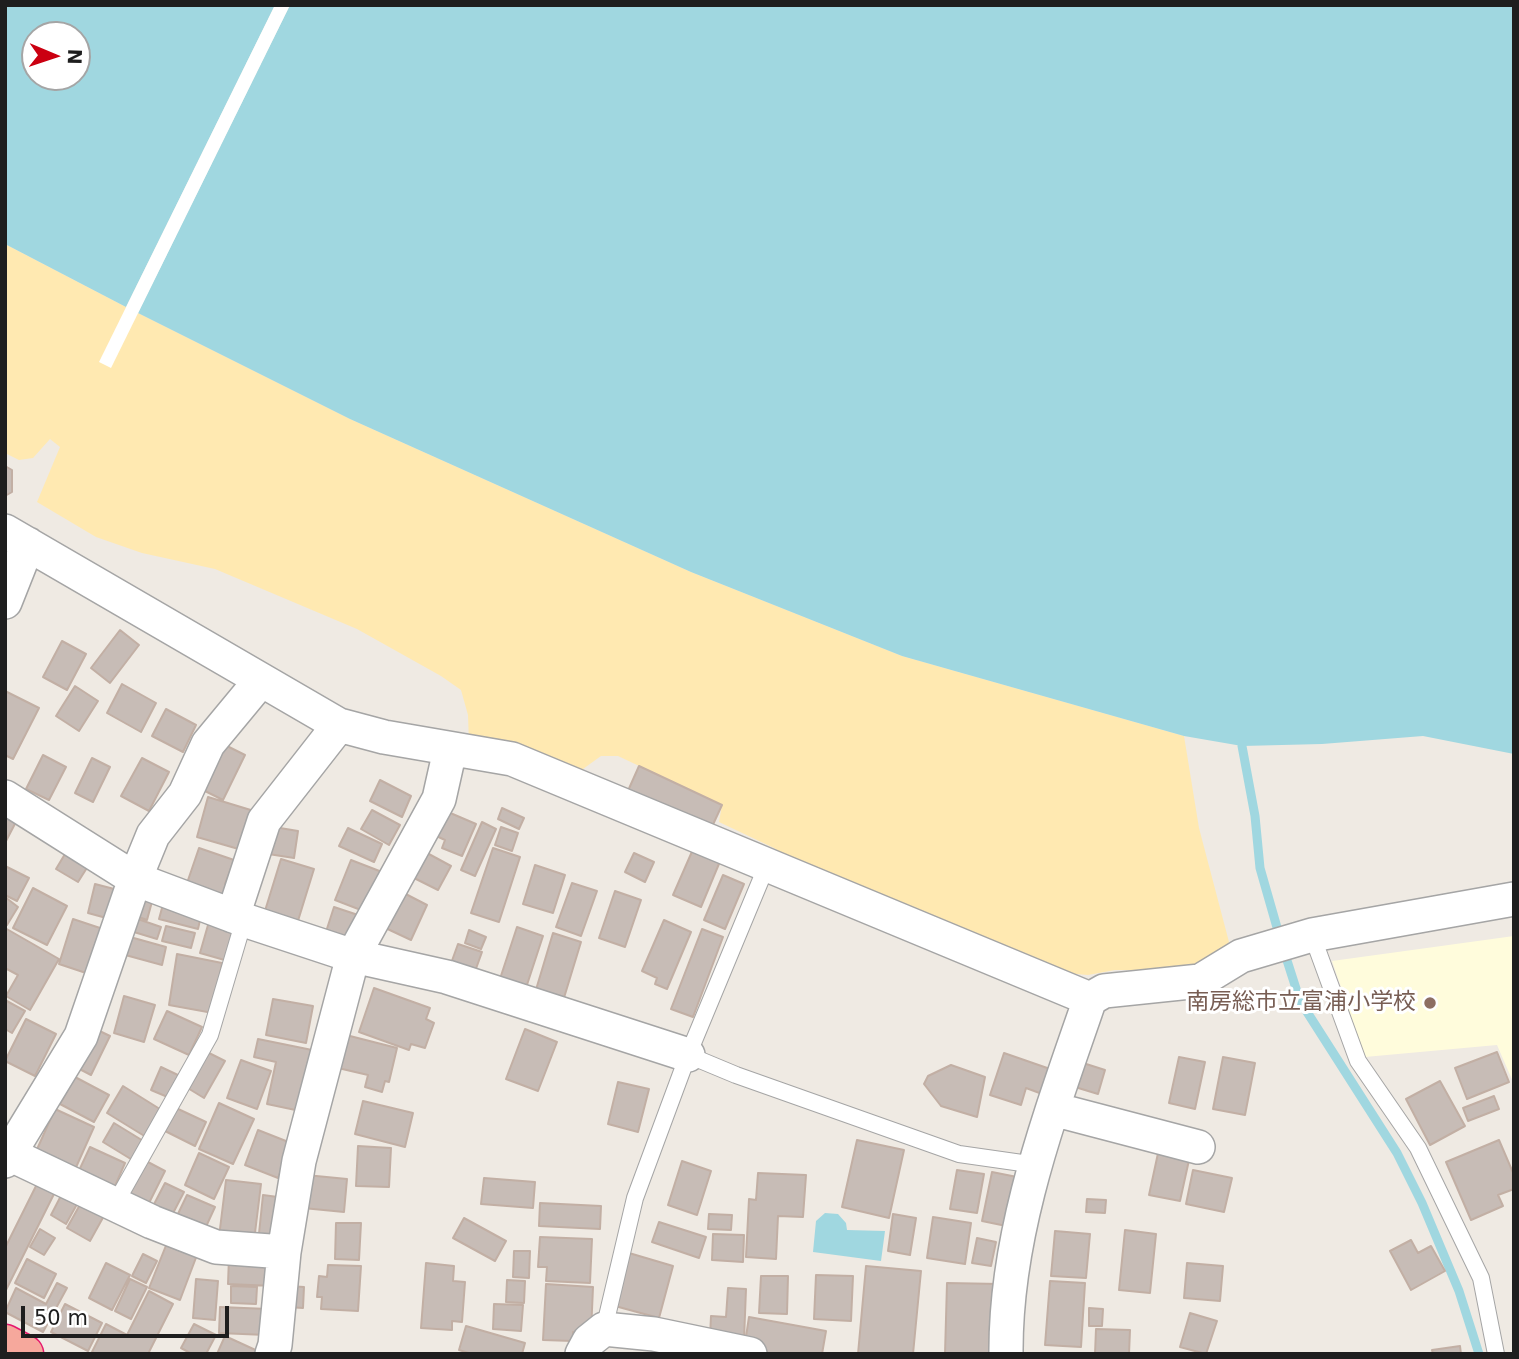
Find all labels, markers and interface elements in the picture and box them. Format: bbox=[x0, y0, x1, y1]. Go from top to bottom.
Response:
north arrow bbox=[21, 21, 91, 91]
text: N bbox=[64, 48, 86, 65]
place label: 南房総市立富浦小学校 bbox=[1186, 989, 1416, 1017]
marker: 南房総市立富浦小学校 bbox=[1422, 995, 1438, 1011]
scale bar bbox=[24, 1292, 233, 1336]
text: 50 m bbox=[34, 1306, 88, 1330]

